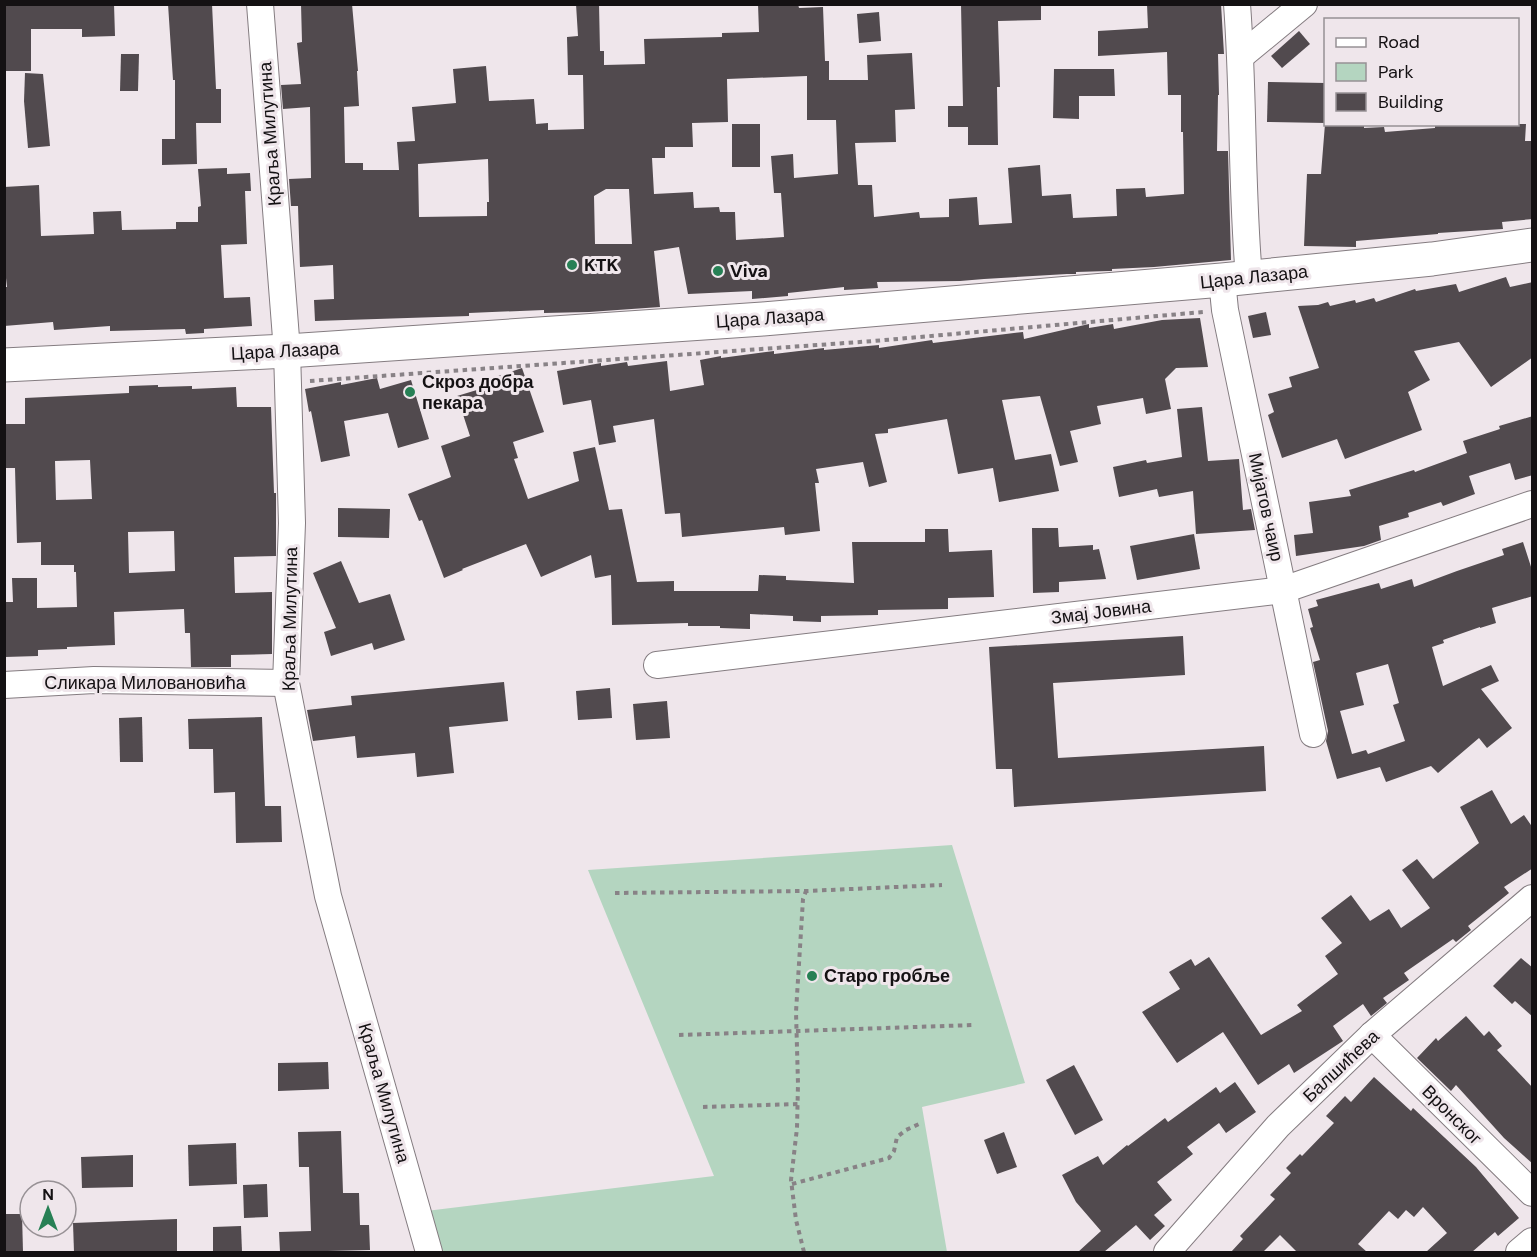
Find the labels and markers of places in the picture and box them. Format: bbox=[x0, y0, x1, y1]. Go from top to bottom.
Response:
place label: KTK bbox=[584, 253, 618, 277]
marker: KTK bbox=[565, 258, 579, 272]
place label: Viva bbox=[730, 259, 768, 283]
marker: Viva bbox=[711, 264, 725, 278]
place label: Скроз добра пекара bbox=[422, 370, 534, 415]
marker: Скроз добра пекара bbox=[403, 385, 417, 399]
place label: Старо гробље bbox=[824, 964, 950, 988]
marker: Старо гробље bbox=[805, 969, 819, 983]

